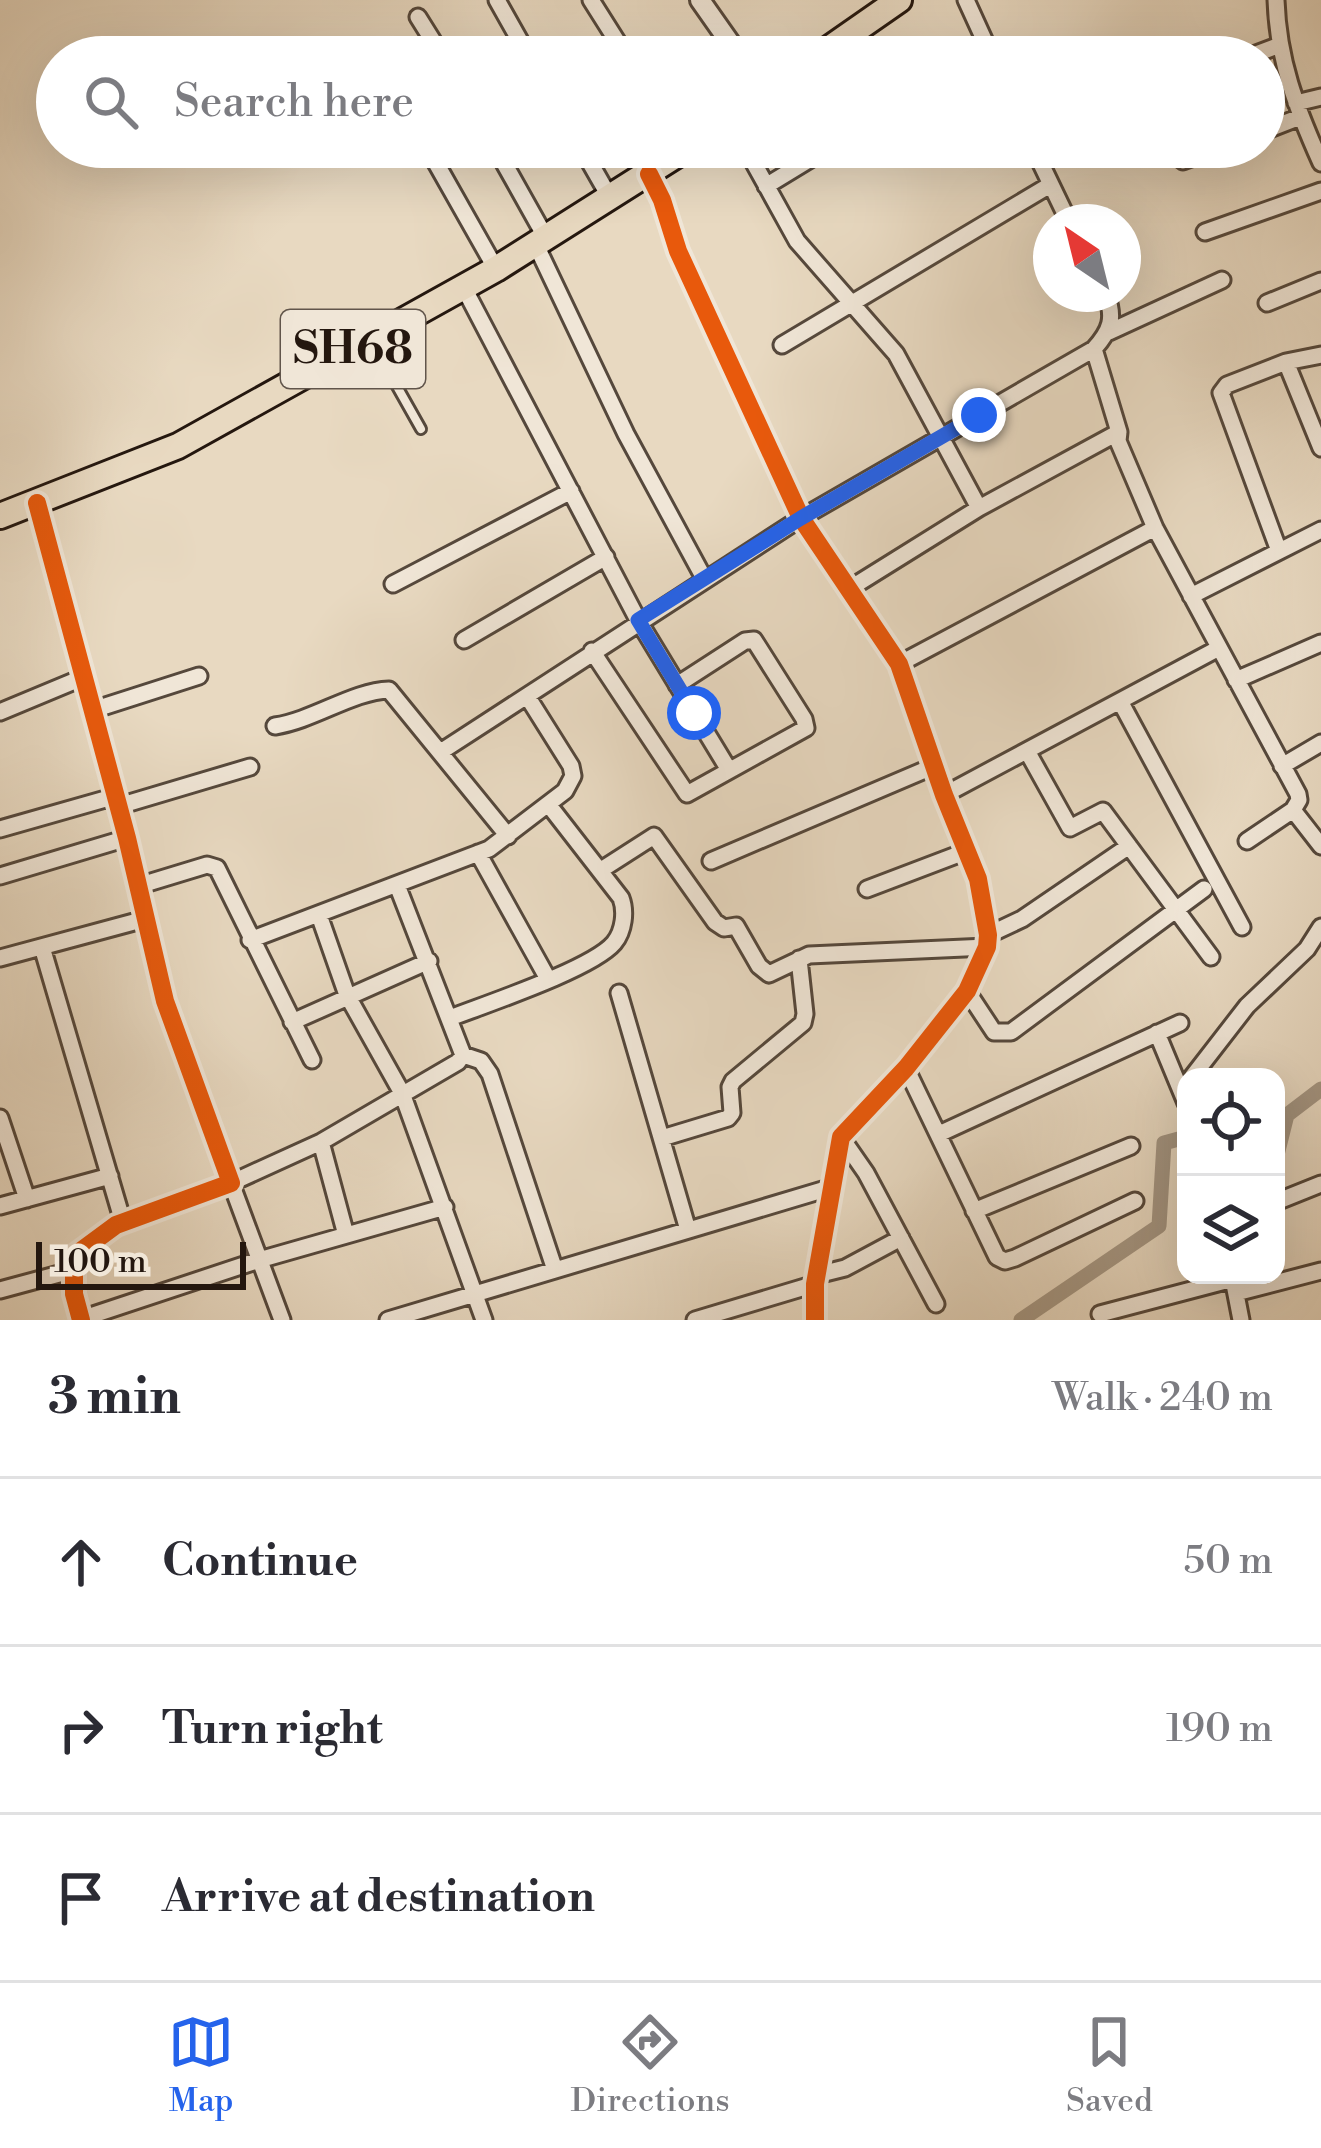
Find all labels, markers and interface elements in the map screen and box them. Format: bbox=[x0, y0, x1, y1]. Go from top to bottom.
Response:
search box bbox=[36, 36, 1285, 168]
icon: search bbox=[78, 69, 144, 135]
text: Search here bbox=[174, 74, 414, 131]
north arrow bbox=[1033, 204, 1141, 312]
road number: SH68 bbox=[281, 310, 425, 388]
route end bbox=[952, 388, 1006, 442]
route start bbox=[667, 686, 721, 740]
map controls bbox=[1177, 1068, 1285, 1284]
button: locate bbox=[1177, 1068, 1285, 1176]
button: layers bbox=[1177, 1176, 1285, 1284]
scale bar bbox=[36, 1236, 246, 1289]
text: 100 m bbox=[54, 1242, 147, 1283]
text: 3 min bbox=[48, 1366, 181, 1430]
text: Walk · 240 m bbox=[1052, 1374, 1273, 1423]
icon: ahead bbox=[48, 1529, 114, 1595]
text: Continue bbox=[162, 1533, 358, 1590]
text: 50 m bbox=[1183, 1537, 1273, 1586]
icon: right bbox=[48, 1697, 114, 1763]
text: Turn right bbox=[162, 1701, 383, 1758]
text: 190 m bbox=[1166, 1705, 1273, 1754]
icon: arrive bbox=[48, 1865, 114, 1931]
text: Arrive at destination bbox=[162, 1869, 595, 1926]
tab: Map bbox=[168, 2009, 234, 2122]
tab: Directions bbox=[571, 2009, 730, 2122]
tab: Saved bbox=[1066, 2009, 1153, 2122]

